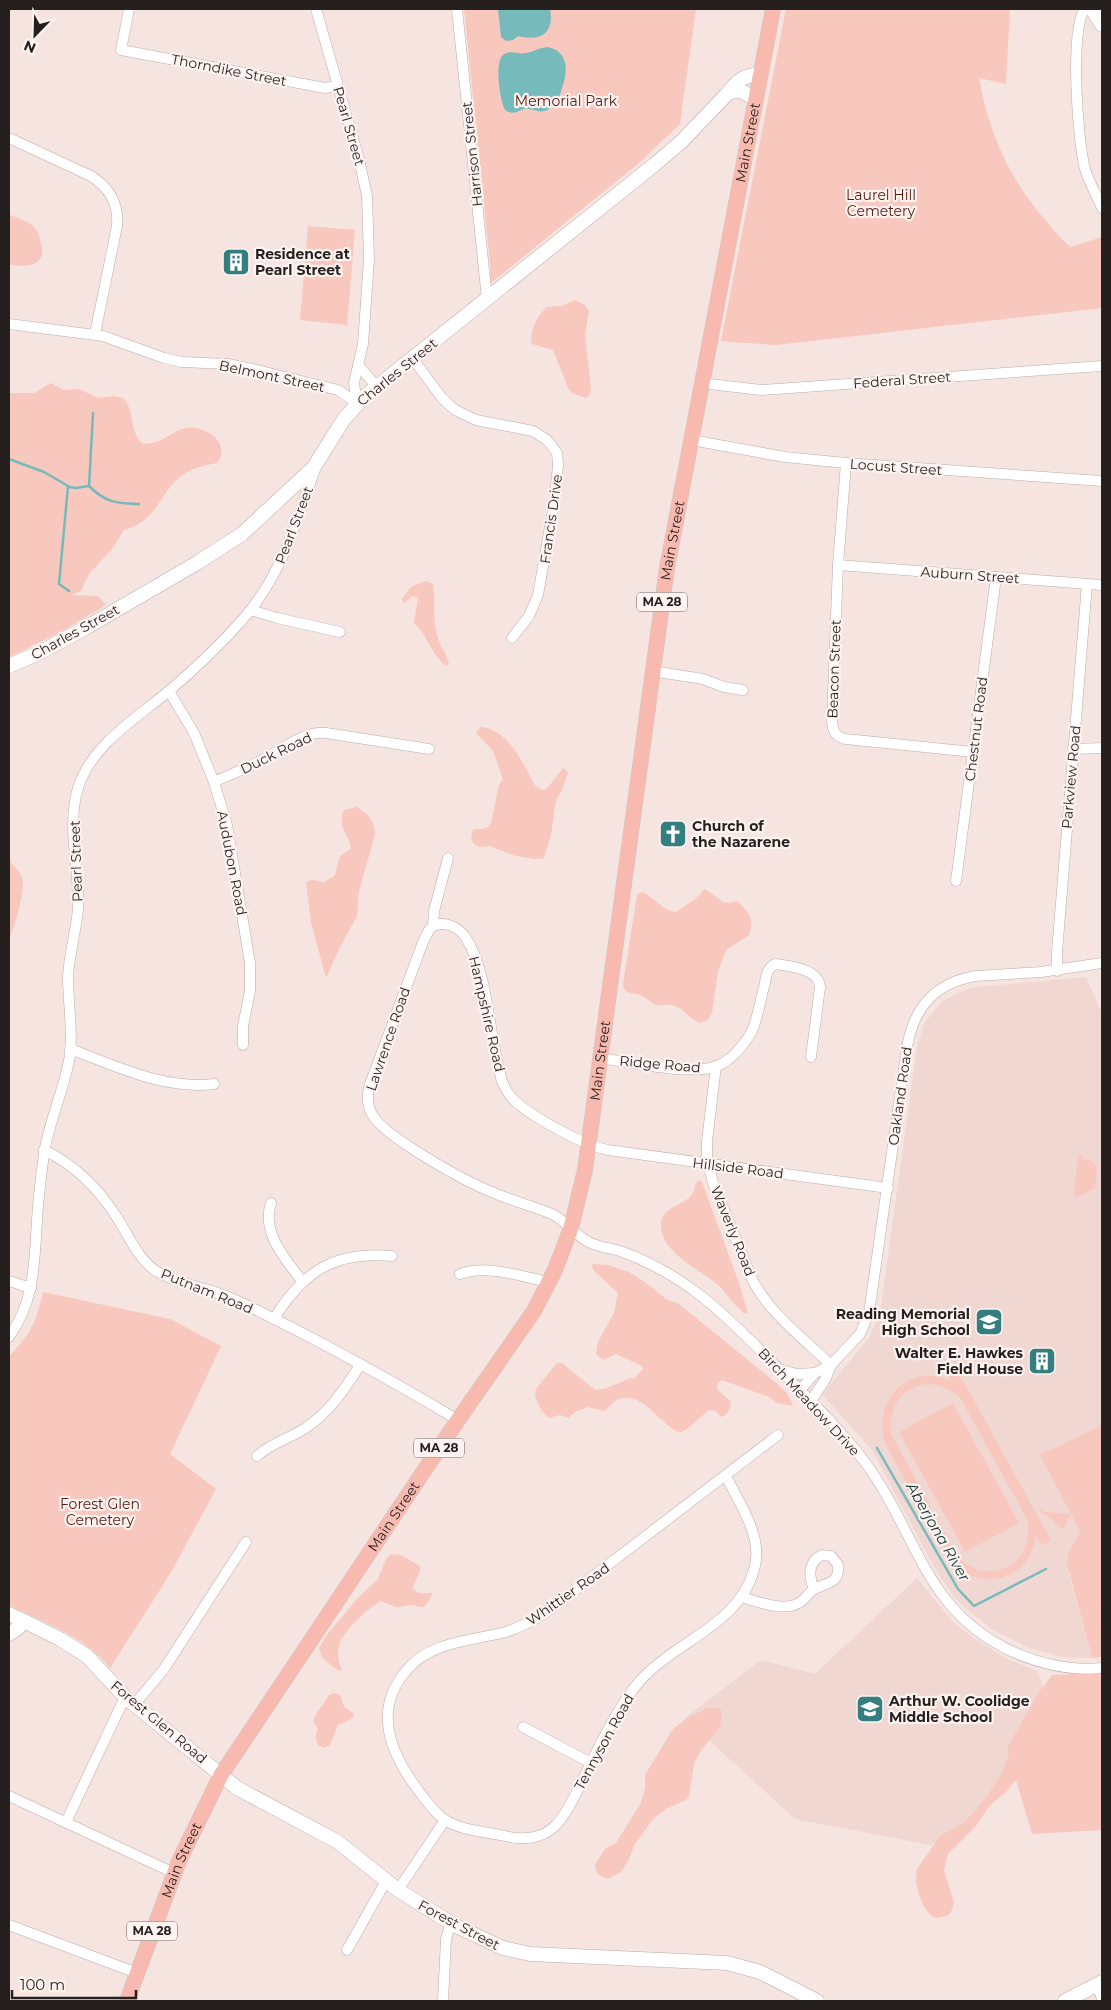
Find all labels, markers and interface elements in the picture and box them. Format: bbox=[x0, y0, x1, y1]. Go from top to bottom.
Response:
north arrow bbox=[10, 10, 60, 60]
text: N bbox=[21, 36, 39, 57]
street label: Thorndike Street bbox=[170, 50, 288, 90]
street label: Pearl Street bbox=[329, 84, 369, 168]
park label: Memorial Park bbox=[515, 92, 618, 110]
street label: Harrison Street bbox=[458, 100, 486, 207]
street label: Main Street bbox=[731, 101, 764, 184]
park label: Laurel Hill Cemetery bbox=[846, 186, 916, 220]
place label: Residence at Pearl Street bbox=[255, 245, 350, 279]
building icon: Residence at Pearl Street bbox=[221, 247, 251, 277]
street label: Charles Street bbox=[353, 334, 441, 410]
street label: Belmont Street bbox=[218, 356, 327, 396]
street label: Federal Street bbox=[852, 368, 952, 392]
street label: Locust Street bbox=[849, 455, 943, 479]
street label: Francis Drive bbox=[536, 473, 566, 565]
street label: Pearl Street bbox=[271, 483, 317, 566]
street label: Main Street bbox=[656, 499, 689, 582]
street label: Auburn Street bbox=[920, 563, 1020, 587]
road number: MA 28 bbox=[637, 592, 687, 612]
street label: Charles Street bbox=[28, 600, 123, 664]
street label: Beacon Street bbox=[823, 619, 845, 719]
street label: Chestnut Road bbox=[961, 676, 991, 782]
street label: Parkview Road bbox=[1058, 724, 1084, 830]
street label: Duck Road bbox=[237, 728, 315, 778]
street label: Audubon Road bbox=[213, 809, 251, 917]
place label: Church of the Nazarene bbox=[692, 817, 790, 851]
church icon: Church of the Nazarene bbox=[658, 819, 688, 849]
street label: Pearl Street bbox=[66, 820, 86, 902]
street label: Hampshire Road bbox=[465, 954, 509, 1074]
street label: Lawrence Road bbox=[362, 985, 414, 1093]
street label: Main Street bbox=[586, 1019, 614, 1102]
street label: Oakland Road bbox=[884, 1045, 916, 1147]
street label: Ridge Road bbox=[619, 1051, 701, 1077]
street label: Hillside Road bbox=[691, 1153, 785, 1183]
street label: Waverly Road bbox=[707, 1183, 759, 1279]
street label: Putnam Road bbox=[158, 1264, 256, 1318]
place label: Reading Memorial High School bbox=[836, 1305, 970, 1339]
school or university icon: Reading Memorial High School bbox=[974, 1307, 1004, 1337]
street label: Birch Meadow Drive bbox=[754, 1344, 864, 1460]
place label: Walter E. Hawkes Field House bbox=[895, 1344, 1024, 1378]
building icon: Walter E. Hawkes Field House bbox=[1027, 1346, 1057, 1376]
road number: MA 28 bbox=[414, 1439, 464, 1458]
street label: Main Street bbox=[364, 1477, 424, 1555]
water label: Aberjona River bbox=[902, 1478, 975, 1586]
park label: Forest Glen Cemetery bbox=[60, 1495, 140, 1529]
street label: Whittier Road bbox=[523, 1559, 613, 1629]
street label: Forest Glen Road bbox=[107, 1676, 211, 1768]
street label: Tennyson Road bbox=[570, 1691, 638, 1793]
place label: Arthur W. Coolidge Middle School bbox=[888, 1692, 1030, 1726]
school or university icon: Arthur W. Coolidge Middle School bbox=[855, 1694, 885, 1724]
street label: Main Street bbox=[157, 1819, 206, 1901]
street label: Forest Street bbox=[415, 1896, 503, 1954]
road number: MA 28 bbox=[127, 1922, 177, 1940]
scale bar bbox=[12, 1968, 136, 2000]
text: 100 m bbox=[20, 1975, 65, 1994]

